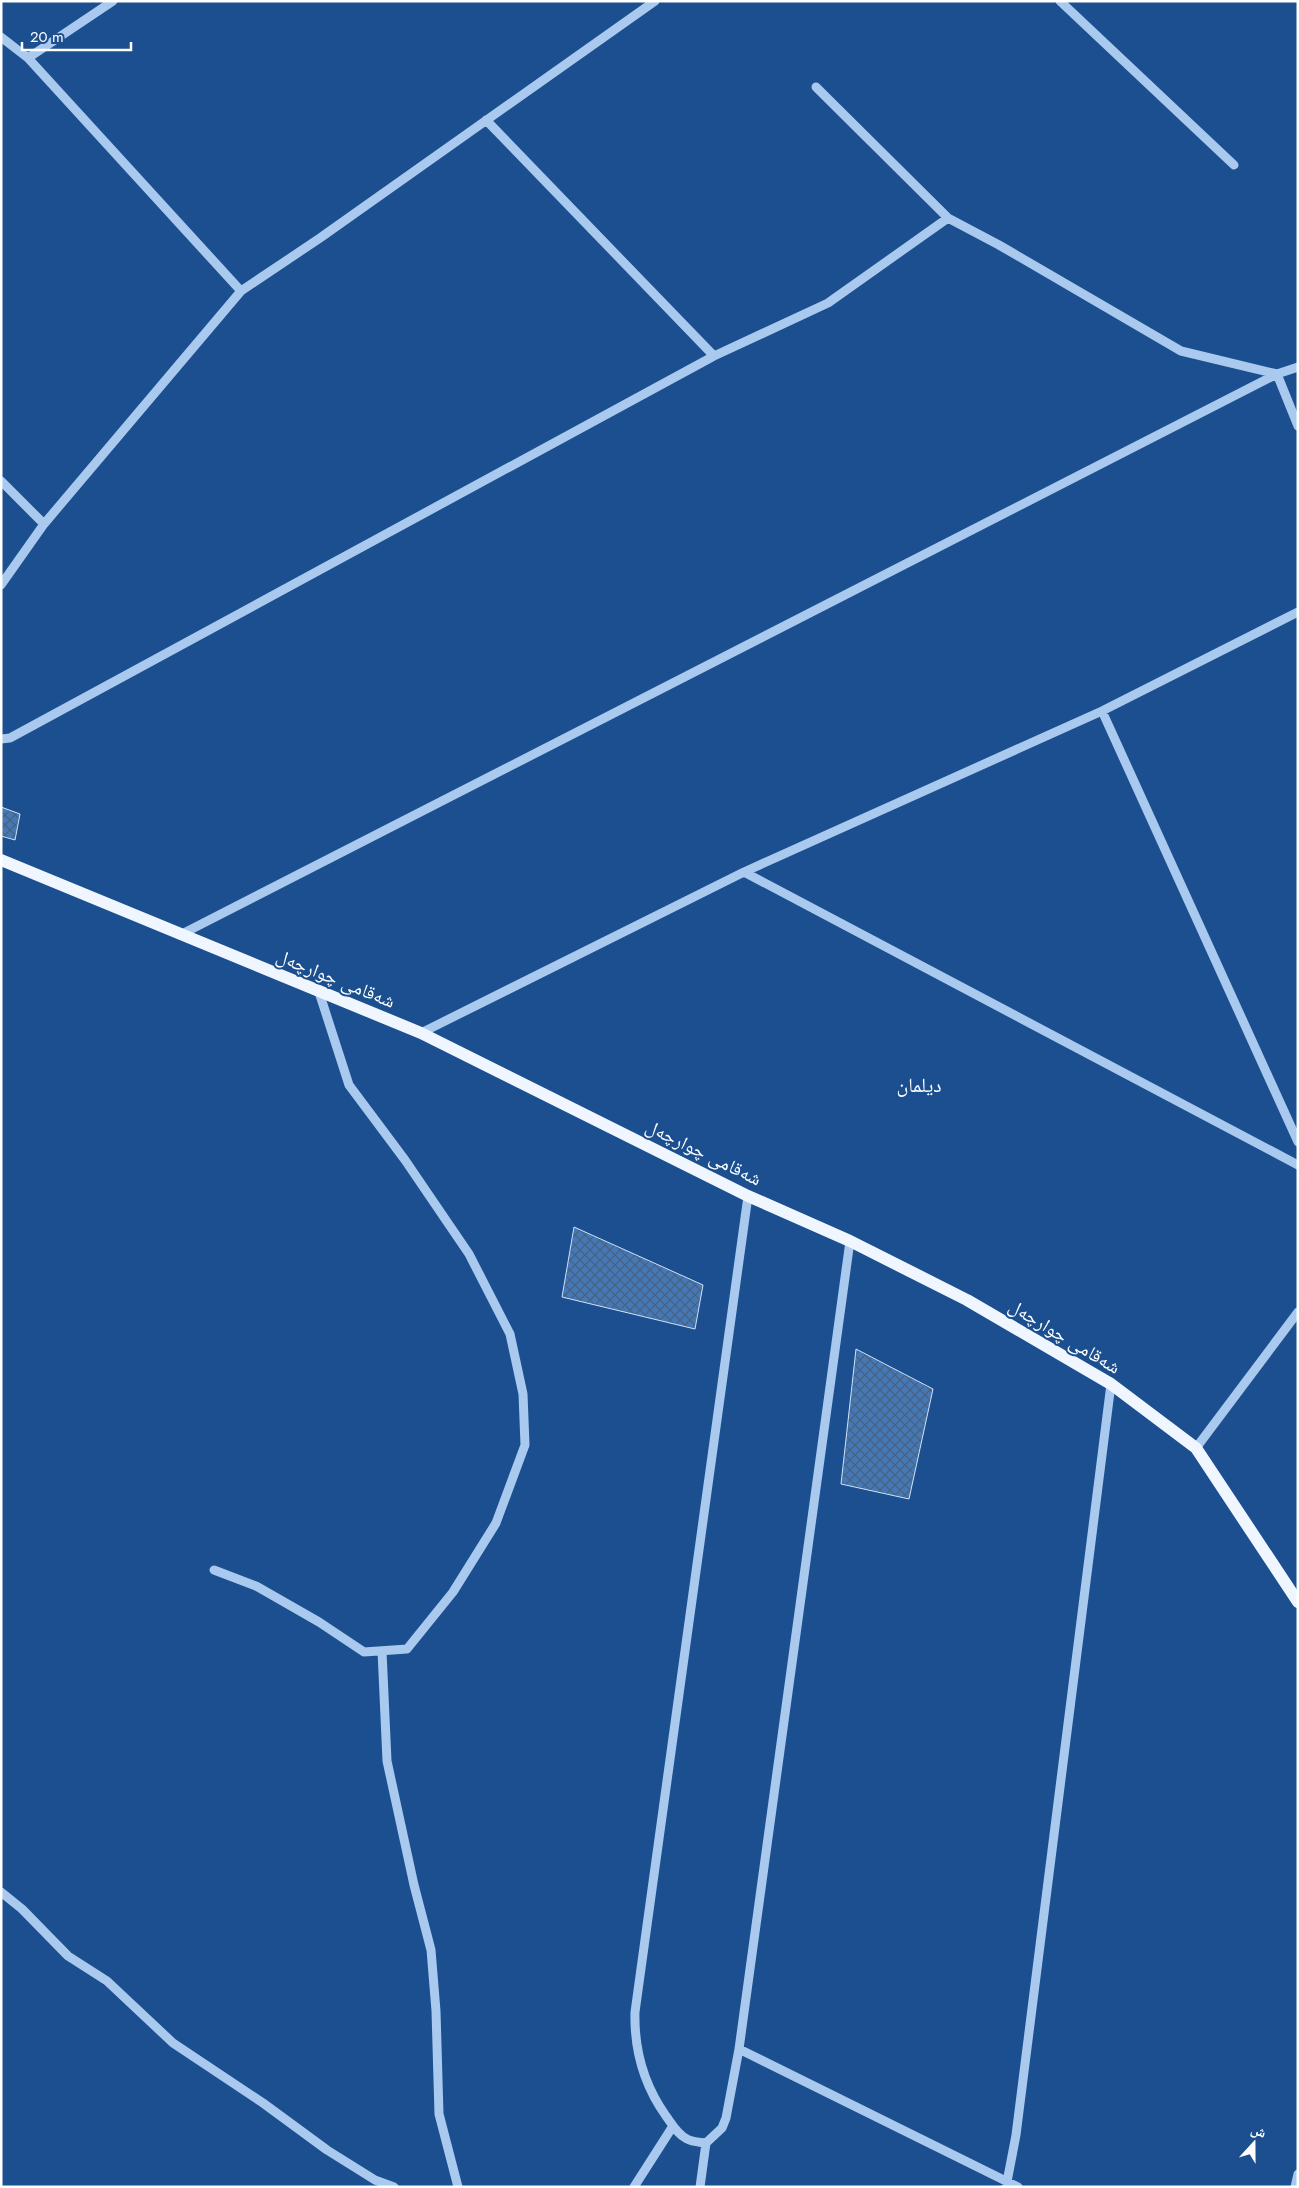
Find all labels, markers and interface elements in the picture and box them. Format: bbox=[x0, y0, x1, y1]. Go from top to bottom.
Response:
scale bar bbox=[22, 20, 131, 52]
text: 20 m bbox=[30, 26, 64, 48]
street label: شەقامی چوارچەل bbox=[272, 942, 399, 1015]
district label: دیلمان bbox=[896, 1071, 942, 1100]
street label: شەقامی چوارچەل bbox=[641, 1113, 766, 1192]
street label: شەقامی چوارچەل bbox=[1004, 1292, 1126, 1380]
north arrow bbox=[1229, 2118, 1279, 2168]
text: ش bbox=[1248, 2119, 1269, 2143]

